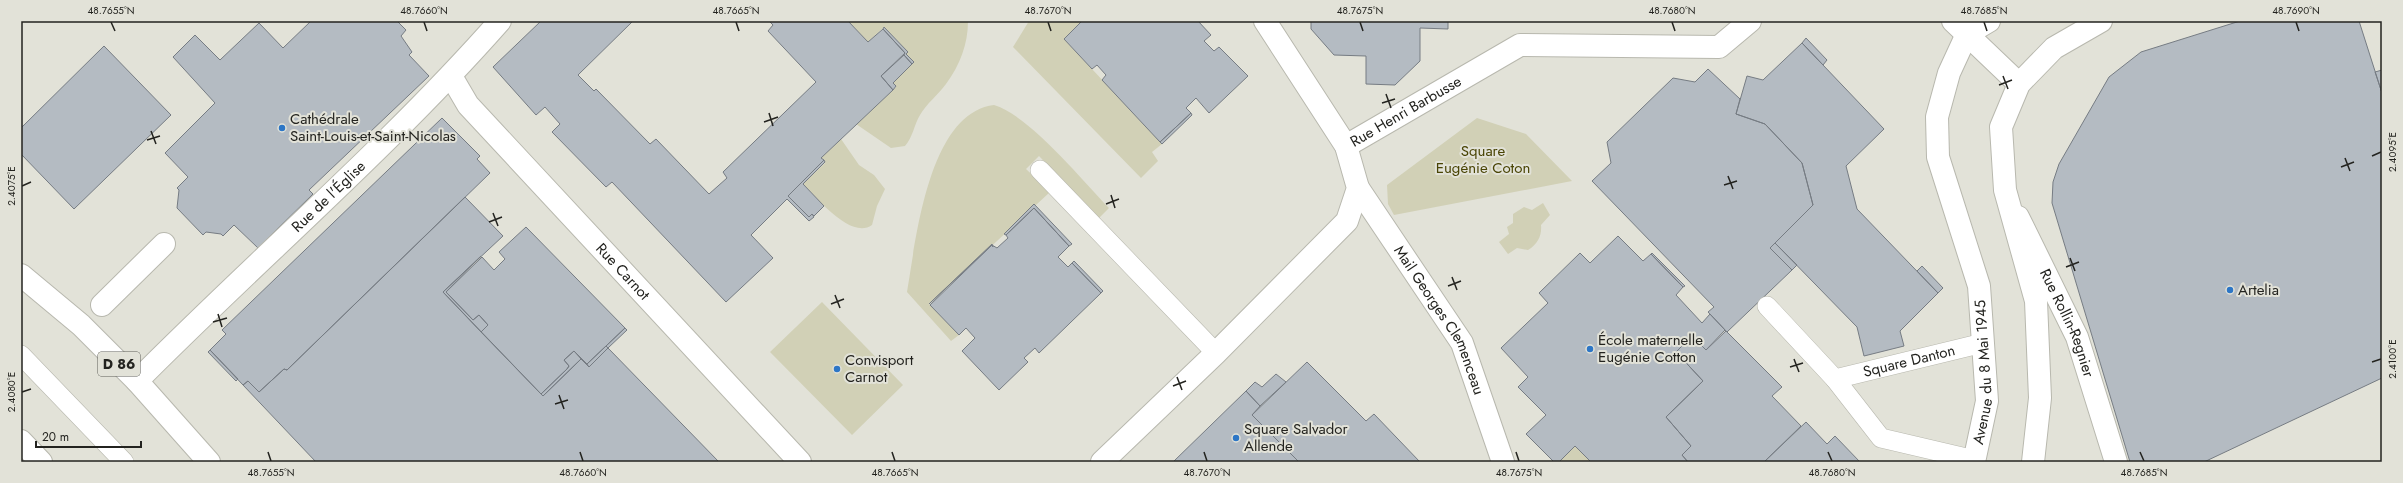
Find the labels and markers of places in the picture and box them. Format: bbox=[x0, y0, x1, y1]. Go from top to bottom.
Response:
place label: Cathédrale Saint-Louis-et-Saint-Nicolas bbox=[290, 108, 456, 147]
marker: Cathédrale Saint-Louis-et-Saint-Nicolas bbox=[277, 123, 287, 133]
place label: Artelia bbox=[2238, 279, 2279, 301]
marker: Artelia bbox=[2225, 285, 2235, 295]
place label: École maternelle Eugénie Cotton bbox=[1598, 329, 1703, 368]
marker: École maternelle Eugénie Cotton bbox=[1585, 344, 1595, 354]
place label: Convisport Carnot bbox=[845, 349, 914, 388]
marker: Convisport Carnot bbox=[832, 364, 842, 374]
place label: Square Salvador Allende bbox=[1244, 418, 1348, 457]
marker: Square Salvador Allende bbox=[1231, 433, 1241, 443]

